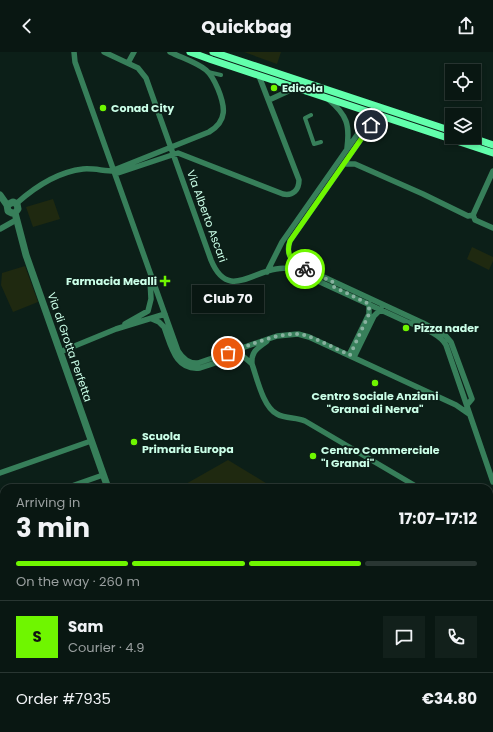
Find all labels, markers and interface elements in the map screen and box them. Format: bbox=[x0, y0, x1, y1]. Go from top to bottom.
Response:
text: Quickbag bbox=[201, 14, 292, 39]
icon: back bbox=[16, 15, 38, 37]
icon: share bbox=[455, 15, 477, 37]
map controls bbox=[445, 64, 481, 144]
button: locate bbox=[445, 64, 481, 100]
place label: Edicola bbox=[282, 80, 323, 96]
marker: Edicola bbox=[269, 83, 279, 93]
place label: Conad City bbox=[111, 100, 174, 116]
marker: Conad City bbox=[98, 103, 108, 113]
pin bbox=[354, 108, 388, 142]
button: layers bbox=[445, 108, 481, 144]
icon: home bbox=[360, 114, 382, 136]
street label: Via Alberto Ascari bbox=[183, 168, 231, 265]
courier bbox=[285, 249, 325, 289]
icon: bike bbox=[294, 258, 316, 280]
place label: Farmacia Mealli bbox=[66, 273, 157, 289]
marker: Farmacia Mealli bbox=[160, 276, 170, 286]
callout: Club 70 bbox=[192, 285, 264, 313]
text: Club 70 bbox=[203, 289, 253, 308]
street label: Via di Grotta Perfetta bbox=[44, 290, 96, 404]
place label: Pizza nader bbox=[414, 320, 479, 336]
marker: Pizza nader bbox=[401, 323, 411, 333]
pin bbox=[211, 336, 245, 370]
icon: bag bbox=[217, 342, 239, 364]
marker: Centro Sociale Anziani "Granai di Nerva" bbox=[370, 378, 380, 388]
place label: Centro Sociale Anziani "Granai di Nerva" bbox=[312, 388, 438, 417]
place label: Scuola Primaria Europa bbox=[142, 428, 234, 457]
marker: Scuola Primaria Europa bbox=[129, 437, 139, 447]
place label: Centro Commerciale "I Granai" bbox=[321, 442, 440, 471]
marker: Centro Commerciale "I Granai" bbox=[308, 451, 318, 461]
text: Arriving in bbox=[16, 493, 80, 512]
text: 17:07–17:12 bbox=[399, 508, 477, 529]
text: 3 min bbox=[16, 510, 90, 546]
text: On the way · 260 m bbox=[16, 572, 140, 591]
text: Sam bbox=[68, 616, 103, 637]
button: chat bbox=[383, 616, 425, 658]
button: phone bbox=[435, 616, 477, 658]
text: S bbox=[32, 626, 42, 647]
text: Courier · 4.9 bbox=[68, 638, 144, 657]
text: Order #7935 bbox=[16, 688, 111, 709]
text: €34.80 bbox=[422, 688, 477, 709]

